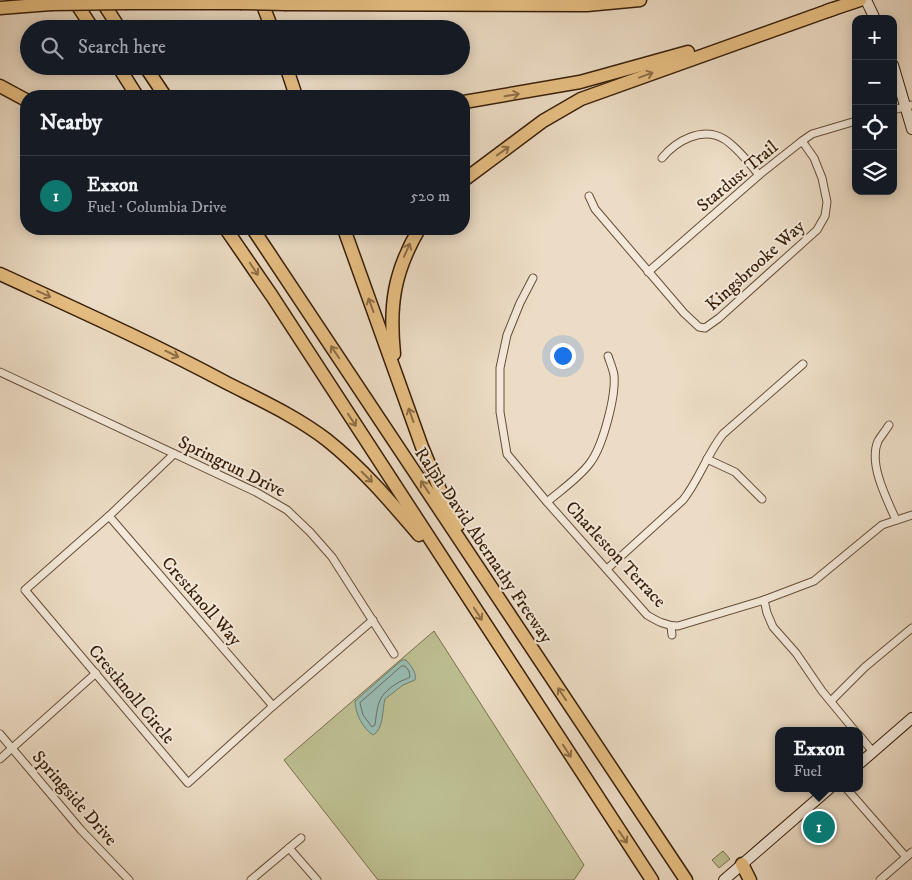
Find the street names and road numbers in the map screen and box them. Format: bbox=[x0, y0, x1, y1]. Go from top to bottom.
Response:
street label: Stardust Trail bbox=[693, 136, 783, 217]
street label: Kingsbrooke Way bbox=[702, 215, 810, 316]
street label: Springrun Drive bbox=[174, 431, 289, 502]
street label: Ralph David Abernathy Freeway bbox=[409, 443, 557, 648]
street label: Charleston Terrace bbox=[560, 497, 670, 613]
street label: Crestknoll Way bbox=[157, 553, 246, 651]
street label: Crestknoll Circle bbox=[83, 640, 179, 749]
street label: Springside Drive bbox=[27, 747, 122, 851]

